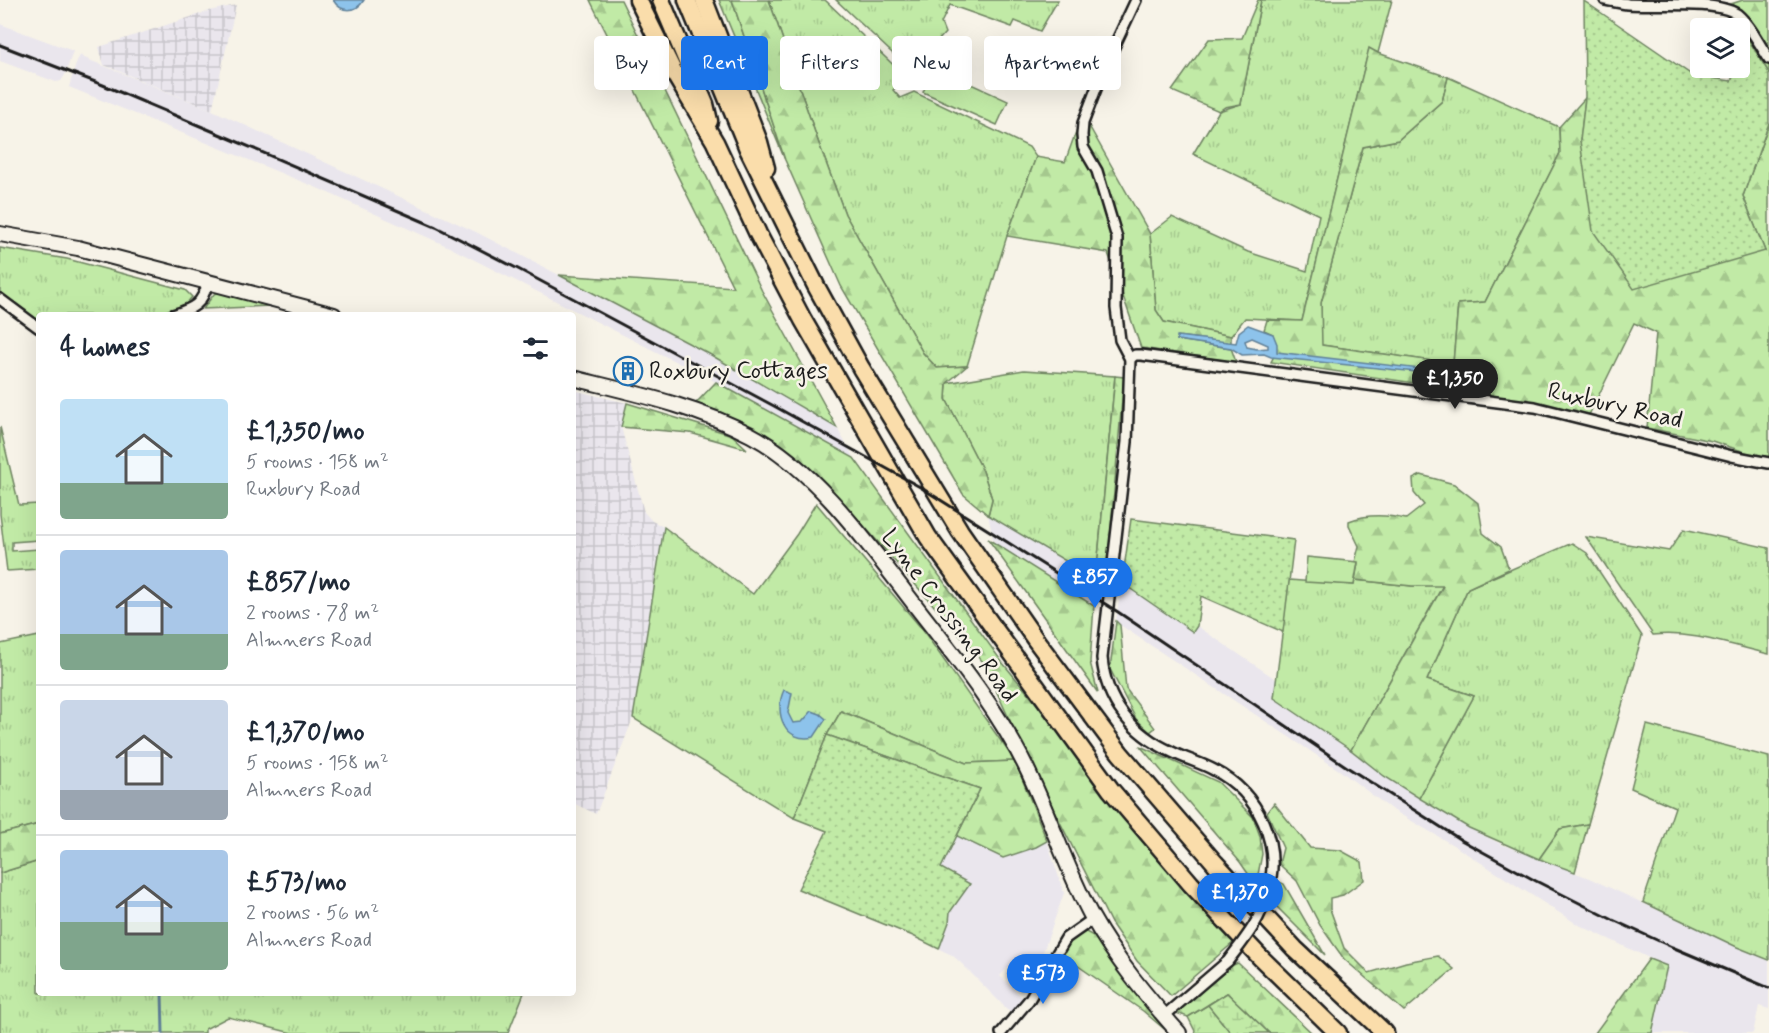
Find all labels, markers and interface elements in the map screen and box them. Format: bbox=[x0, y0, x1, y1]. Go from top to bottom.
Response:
map controls bbox=[1690, 18, 1750, 78]
button: layers bbox=[1690, 18, 1750, 78]
chip: Buy bbox=[594, 36, 669, 90]
chip: Rent bbox=[681, 36, 768, 90]
chip: Filters bbox=[780, 36, 880, 90]
chip: New bbox=[892, 36, 972, 90]
chip: Apartment bbox=[984, 36, 1121, 90]
text: 4 homes bbox=[60, 331, 150, 365]
icon: filters bbox=[519, 332, 552, 365]
building icon: Roxbury Cottages bbox=[612, 355, 644, 387]
place label: Roxbury Cottages bbox=[649, 356, 828, 387]
pin: £1,350 bbox=[1406, 359, 1504, 410]
text: £1,350 bbox=[1426, 365, 1484, 392]
street label: Ruxbury Road bbox=[1545, 375, 1685, 437]
text: £1,350/mo bbox=[246, 415, 365, 449]
icon: home bbox=[108, 423, 180, 495]
text: 5 rooms · 158 m² bbox=[246, 449, 389, 476]
text: Ruxbury Road bbox=[246, 476, 360, 503]
street label: Lyne Crossing Road bbox=[873, 523, 1025, 709]
pin: £857 bbox=[1059, 558, 1131, 609]
text: £857 bbox=[1071, 564, 1119, 591]
text: £857/mo bbox=[246, 566, 350, 600]
icon: home bbox=[108, 574, 180, 646]
text: 2 rooms · 78 m² bbox=[246, 600, 379, 627]
text: Almners Road bbox=[246, 627, 372, 654]
text: £1,370/mo bbox=[246, 716, 365, 750]
icon: home bbox=[108, 724, 180, 796]
text: 5 rooms · 158 m² bbox=[246, 750, 389, 777]
text: Almners Road bbox=[246, 777, 372, 804]
text: £573/mo bbox=[246, 866, 347, 900]
pin: £1,370 bbox=[1191, 873, 1289, 924]
icon: home bbox=[108, 874, 180, 946]
text: £1,370 bbox=[1211, 879, 1269, 906]
text: 2 rooms · 56 m² bbox=[246, 900, 379, 927]
text: Almners Road bbox=[246, 927, 372, 954]
pin: £573 bbox=[1007, 954, 1079, 1005]
text: £573 bbox=[1021, 960, 1065, 987]

